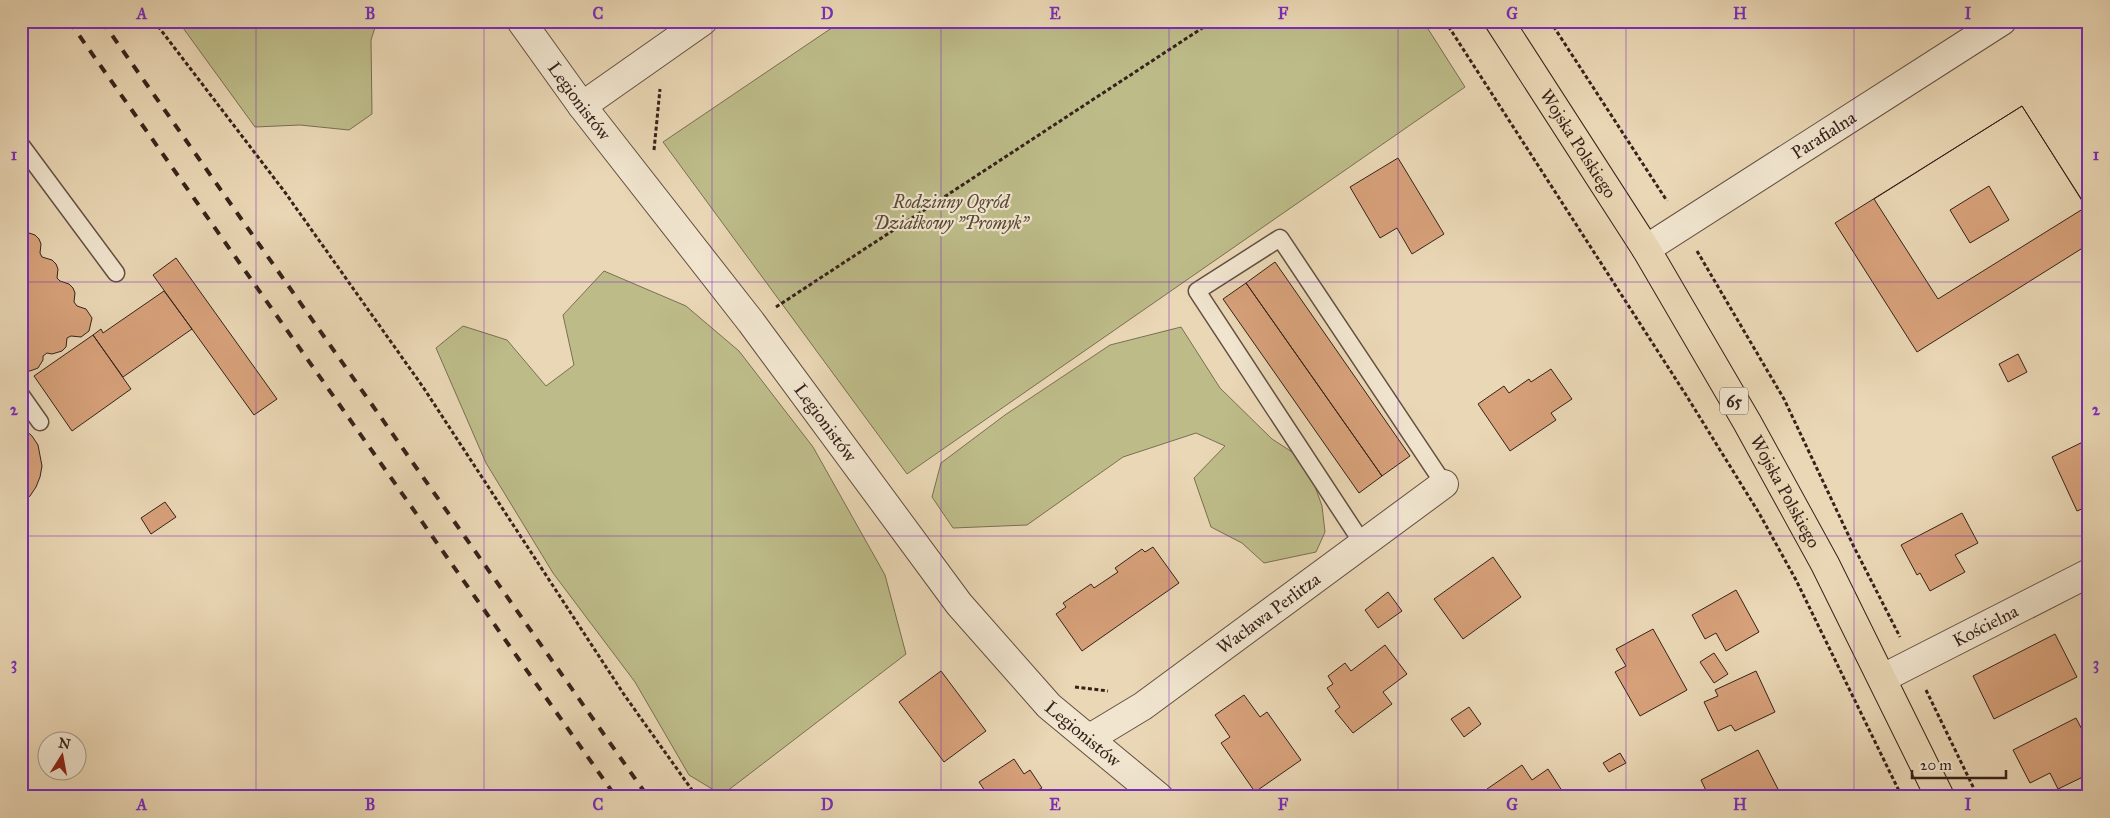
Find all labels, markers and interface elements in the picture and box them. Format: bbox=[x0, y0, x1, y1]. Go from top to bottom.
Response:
text: A bbox=[136, 4, 148, 23]
text: B bbox=[365, 4, 375, 23]
text: C bbox=[593, 4, 604, 23]
text: D bbox=[821, 4, 834, 23]
text: E bbox=[1049, 4, 1061, 23]
text: F bbox=[1278, 4, 1289, 23]
text: G bbox=[1506, 4, 1518, 23]
text: H bbox=[1733, 4, 1747, 23]
text: I bbox=[1965, 4, 1972, 23]
street label: Legionistów bbox=[543, 58, 616, 145]
street label: Wojska Polskiego bbox=[1535, 85, 1621, 202]
street label: Parafialna bbox=[1787, 106, 1860, 164]
text: 1 bbox=[11, 145, 18, 164]
text: 1 bbox=[2093, 145, 2100, 164]
park label: Rodzinny Ogród Działkowy "Promyk" bbox=[873, 191, 1031, 234]
street label: Legionistów bbox=[789, 379, 862, 466]
road number: 65 bbox=[1720, 388, 1748, 414]
text: 2 bbox=[10, 400, 19, 419]
text: 2 bbox=[2092, 400, 2101, 419]
street label: Wojska Polskiego bbox=[1745, 431, 1825, 552]
street label: Wacława Perlitza bbox=[1213, 568, 1325, 659]
street label: Kościelna bbox=[1949, 600, 2022, 652]
text: 3 bbox=[11, 654, 17, 674]
text: 3 bbox=[2093, 654, 2099, 674]
street label: Legionistów bbox=[1040, 696, 1125, 772]
north arrow bbox=[38, 730, 88, 780]
text: N bbox=[57, 734, 72, 753]
scale bar bbox=[1912, 748, 2006, 780]
text: 20 m bbox=[1920, 756, 1952, 774]
text: A bbox=[136, 795, 148, 814]
text: B bbox=[365, 795, 375, 814]
text: C bbox=[593, 795, 604, 814]
text: D bbox=[821, 795, 834, 814]
text: E bbox=[1049, 795, 1061, 814]
text: F bbox=[1278, 795, 1289, 814]
text: G bbox=[1506, 795, 1518, 814]
text: H bbox=[1733, 795, 1747, 814]
text: I bbox=[1965, 795, 1972, 814]

